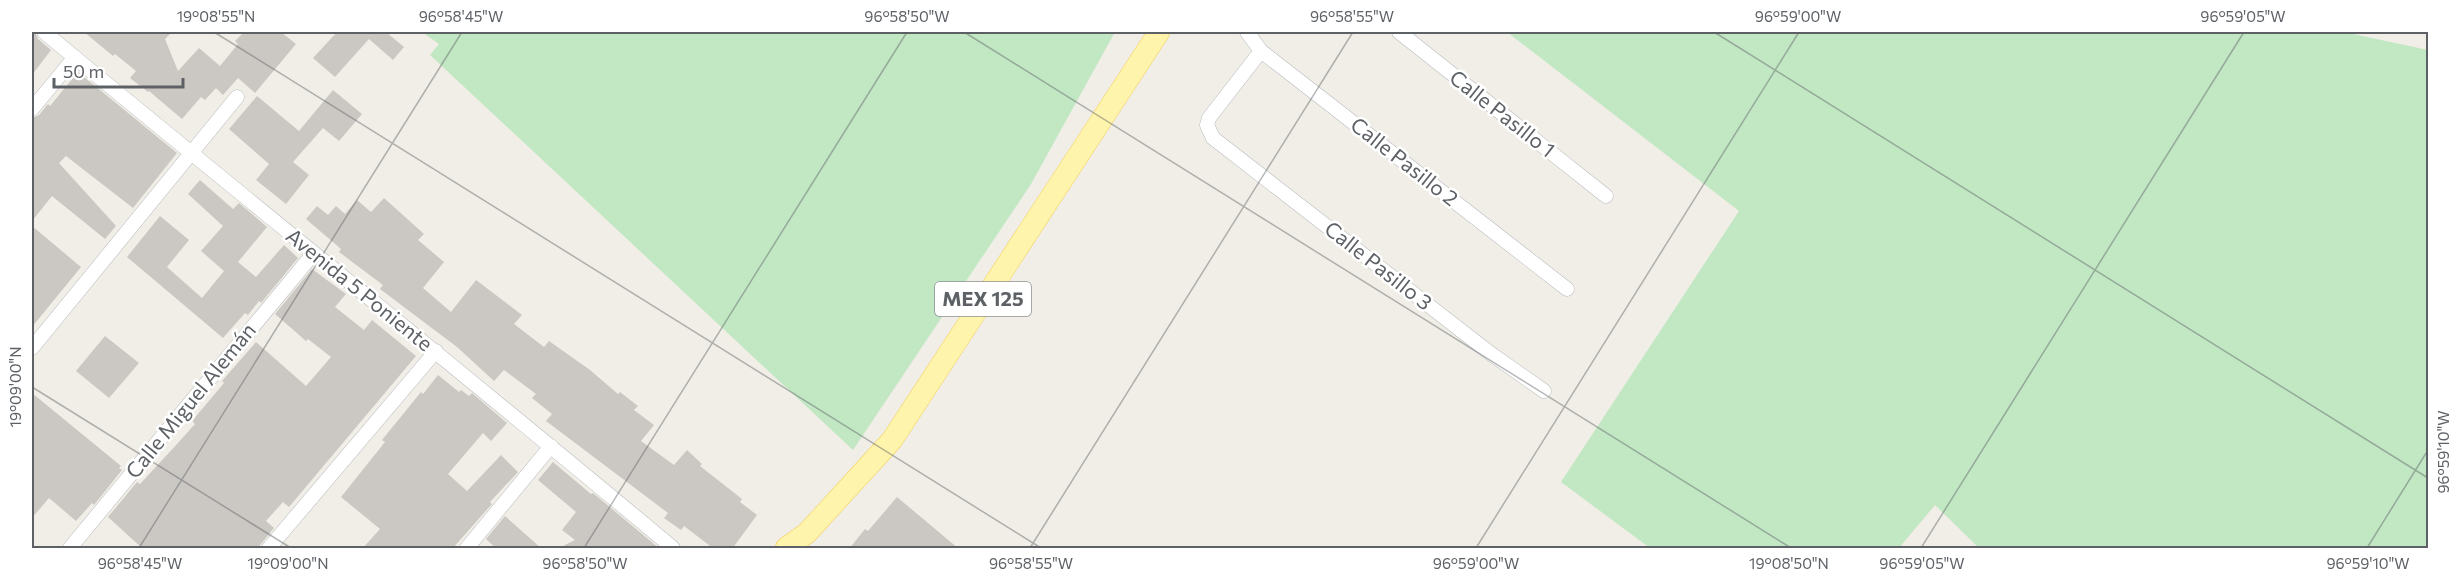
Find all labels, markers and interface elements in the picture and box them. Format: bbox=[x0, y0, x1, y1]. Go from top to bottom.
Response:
text: 19°08'55"N bbox=[177, 7, 255, 25]
text: 96°58'45"W bbox=[419, 7, 503, 25]
text: 96°58'50"W bbox=[864, 7, 950, 25]
text: 96°58'55"W bbox=[1310, 7, 1394, 25]
text: 96°59'00"W bbox=[1755, 7, 1841, 25]
text: 96°59'05"W bbox=[2200, 7, 2286, 25]
scale bar bbox=[54, 51, 183, 89]
text: 50 m bbox=[63, 60, 104, 82]
street label: Calle Pasillo 1 bbox=[1445, 64, 1560, 162]
street label: Calle Pasillo 2 bbox=[1346, 111, 1464, 210]
street label: Calle Pasillo 3 bbox=[1320, 215, 1438, 315]
street label: Avenida 5 Poniente bbox=[282, 222, 438, 356]
road number: MEX 125 bbox=[935, 282, 1031, 316]
street label: Calle Miguel Alemán bbox=[120, 317, 260, 483]
text: 19°09'00"N bbox=[6, 347, 24, 427]
text: 96°59'10"W bbox=[2434, 410, 2452, 494]
text: 96°58'45"W bbox=[98, 554, 182, 572]
text: 19°09'00"N bbox=[248, 554, 328, 572]
text: 96°58'50"W bbox=[542, 554, 628, 572]
text: 96°58'55"W bbox=[989, 554, 1073, 572]
text: 96°59'00"W bbox=[1433, 554, 1519, 572]
text: 19°08'50"N bbox=[1749, 554, 1829, 572]
text: 96°59'05"W bbox=[1879, 554, 1965, 572]
text: 96°59'10"W bbox=[2326, 554, 2410, 572]

